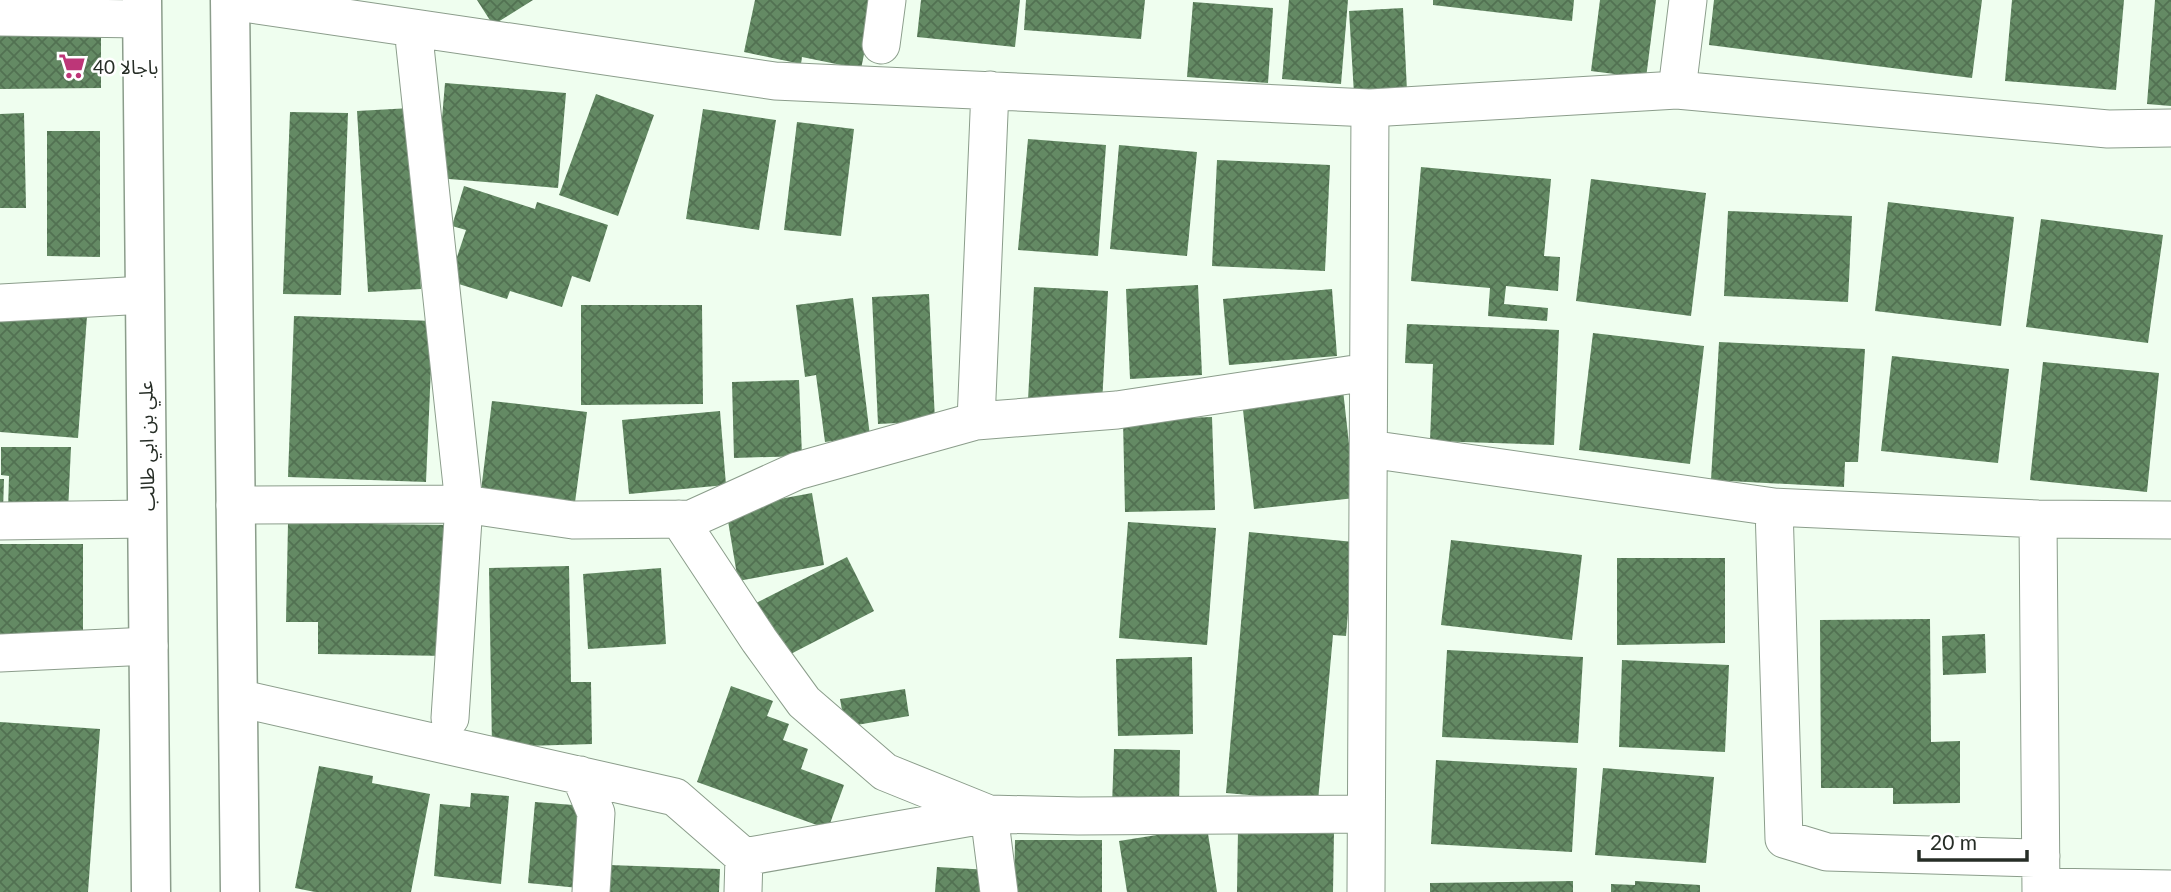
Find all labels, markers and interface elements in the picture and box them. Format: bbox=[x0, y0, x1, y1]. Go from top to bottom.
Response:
supermarket icon: باجالا 40 bbox=[57, 51, 87, 81]
place label: باجالا 40 bbox=[93, 55, 158, 78]
street label: علي بن ابي طالب bbox=[133, 380, 163, 511]
scale bar bbox=[1919, 818, 2028, 862]
text: 20 m bbox=[1930, 829, 1977, 854]

